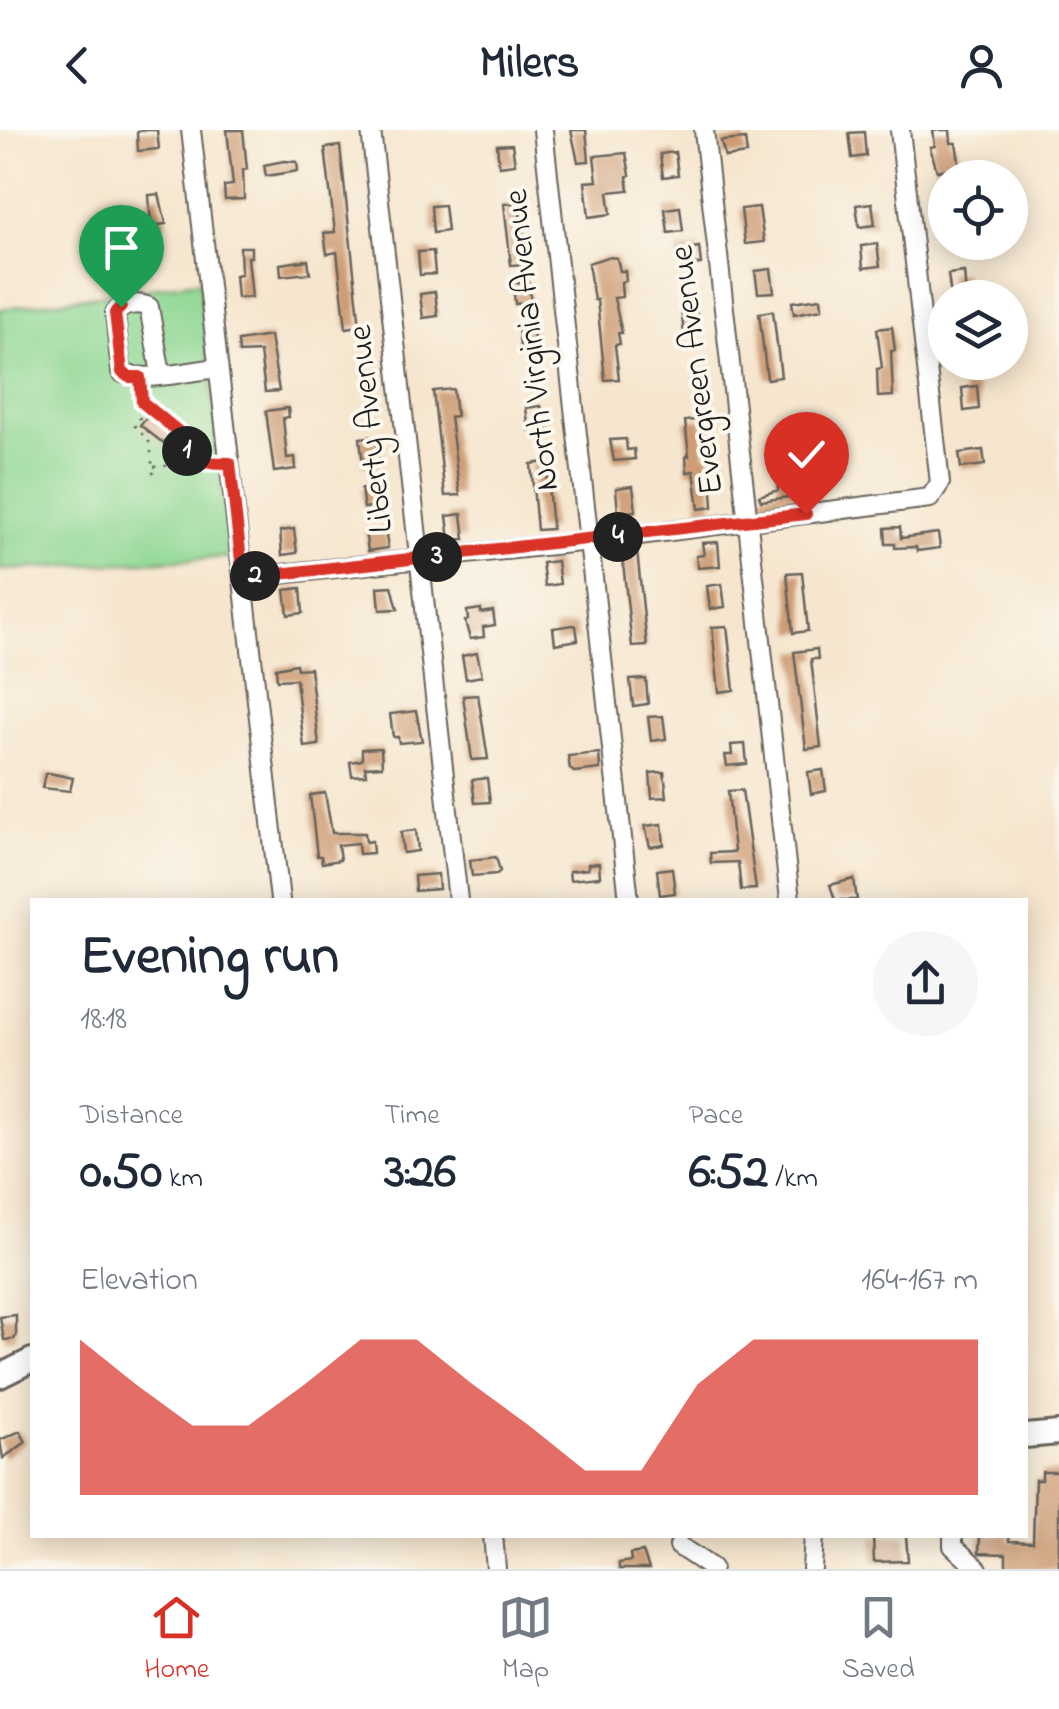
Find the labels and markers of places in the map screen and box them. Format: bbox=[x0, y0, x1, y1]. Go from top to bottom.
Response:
pin bbox=[79, 205, 164, 308]
pin bbox=[764, 412, 849, 515]
pin: 1 bbox=[162, 426, 212, 476]
pin: 4 bbox=[593, 512, 643, 562]
pin: 3 bbox=[412, 532, 462, 582]
pin: 2 bbox=[230, 551, 280, 601]

